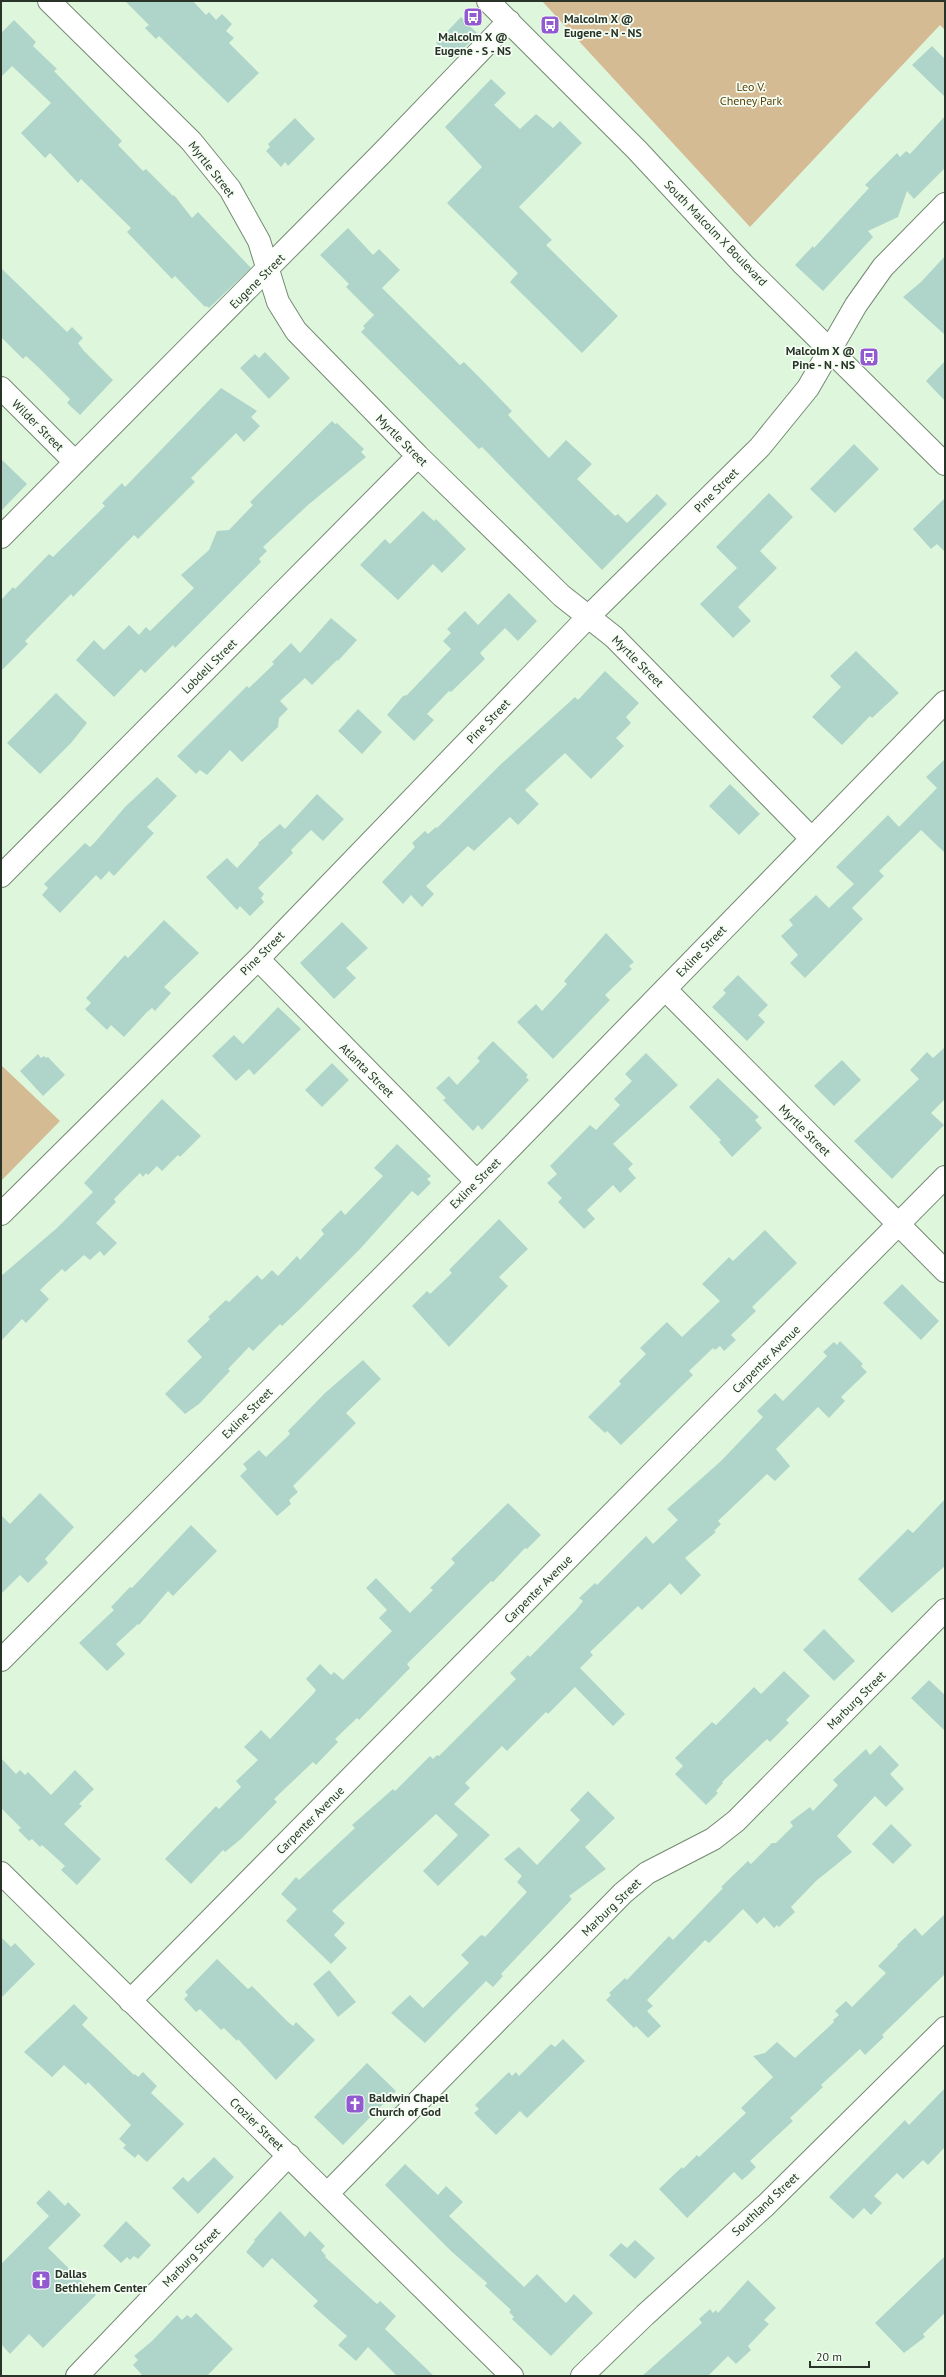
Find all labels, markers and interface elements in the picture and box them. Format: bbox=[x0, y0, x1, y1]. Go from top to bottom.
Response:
bus stop icon: Malcolm X @ Eugene - S - NS bbox=[462, 6, 484, 28]
place label: Malcolm X @ Eugene - N - NS bbox=[564, 11, 642, 40]
bus stop icon: Malcolm X @ Eugene - N - NS bbox=[539, 14, 561, 36]
place label: Malcolm X @ Eugene - S - NS bbox=[435, 29, 511, 58]
park label: Leo V. Cheney Park bbox=[720, 79, 782, 108]
street label: Myrtle Street bbox=[185, 138, 239, 200]
street label: South Malcolm X Boulevard bbox=[661, 177, 771, 289]
street label: Eugene Street bbox=[226, 250, 288, 312]
place label: Malcolm X @ Pine - N - NS bbox=[786, 343, 855, 372]
bus stop icon: Malcolm X @ Pine - N - NS bbox=[858, 346, 880, 368]
street label: Wilder Street bbox=[9, 396, 67, 454]
street label: Myrtle Street bbox=[373, 411, 431, 469]
street label: Pine Street bbox=[691, 465, 741, 515]
street label: Myrtle Street bbox=[609, 632, 667, 690]
street label: Lobdell Street bbox=[178, 635, 240, 697]
street label: Pine Street bbox=[463, 695, 513, 747]
street label: Exline Street bbox=[673, 922, 729, 980]
street label: Pine Street bbox=[237, 928, 287, 978]
street label: Atlanta Street bbox=[337, 1040, 397, 1100]
street label: Myrtle Street bbox=[776, 1101, 834, 1159]
street label: Exline Street bbox=[446, 1154, 504, 1212]
street label: Carpenter Avenue bbox=[729, 1322, 803, 1396]
street label: Exline Street bbox=[218, 1384, 276, 1442]
street label: Carpenter Avenue bbox=[501, 1552, 575, 1626]
street label: Marburg Street bbox=[824, 1668, 888, 1732]
street label: Carpenter Avenue bbox=[273, 1783, 347, 1857]
street label: Marburg Street bbox=[578, 1875, 644, 1939]
place label: Baldwin Chapel Church of God bbox=[369, 2090, 449, 2119]
church icon: Baldwin Chapel Church of God bbox=[344, 2093, 366, 2115]
street label: Crozier Street bbox=[227, 2094, 287, 2154]
street label: Southland Street bbox=[728, 2169, 802, 2239]
street label: Marburg Street bbox=[159, 2224, 223, 2290]
place label: Dallas Bethlehem Center bbox=[55, 2266, 148, 2295]
church icon: Dallas Bethlehem Center bbox=[30, 2269, 52, 2291]
scale bar bbox=[810, 2343, 869, 2369]
text: 20 m bbox=[816, 2349, 842, 2364]

